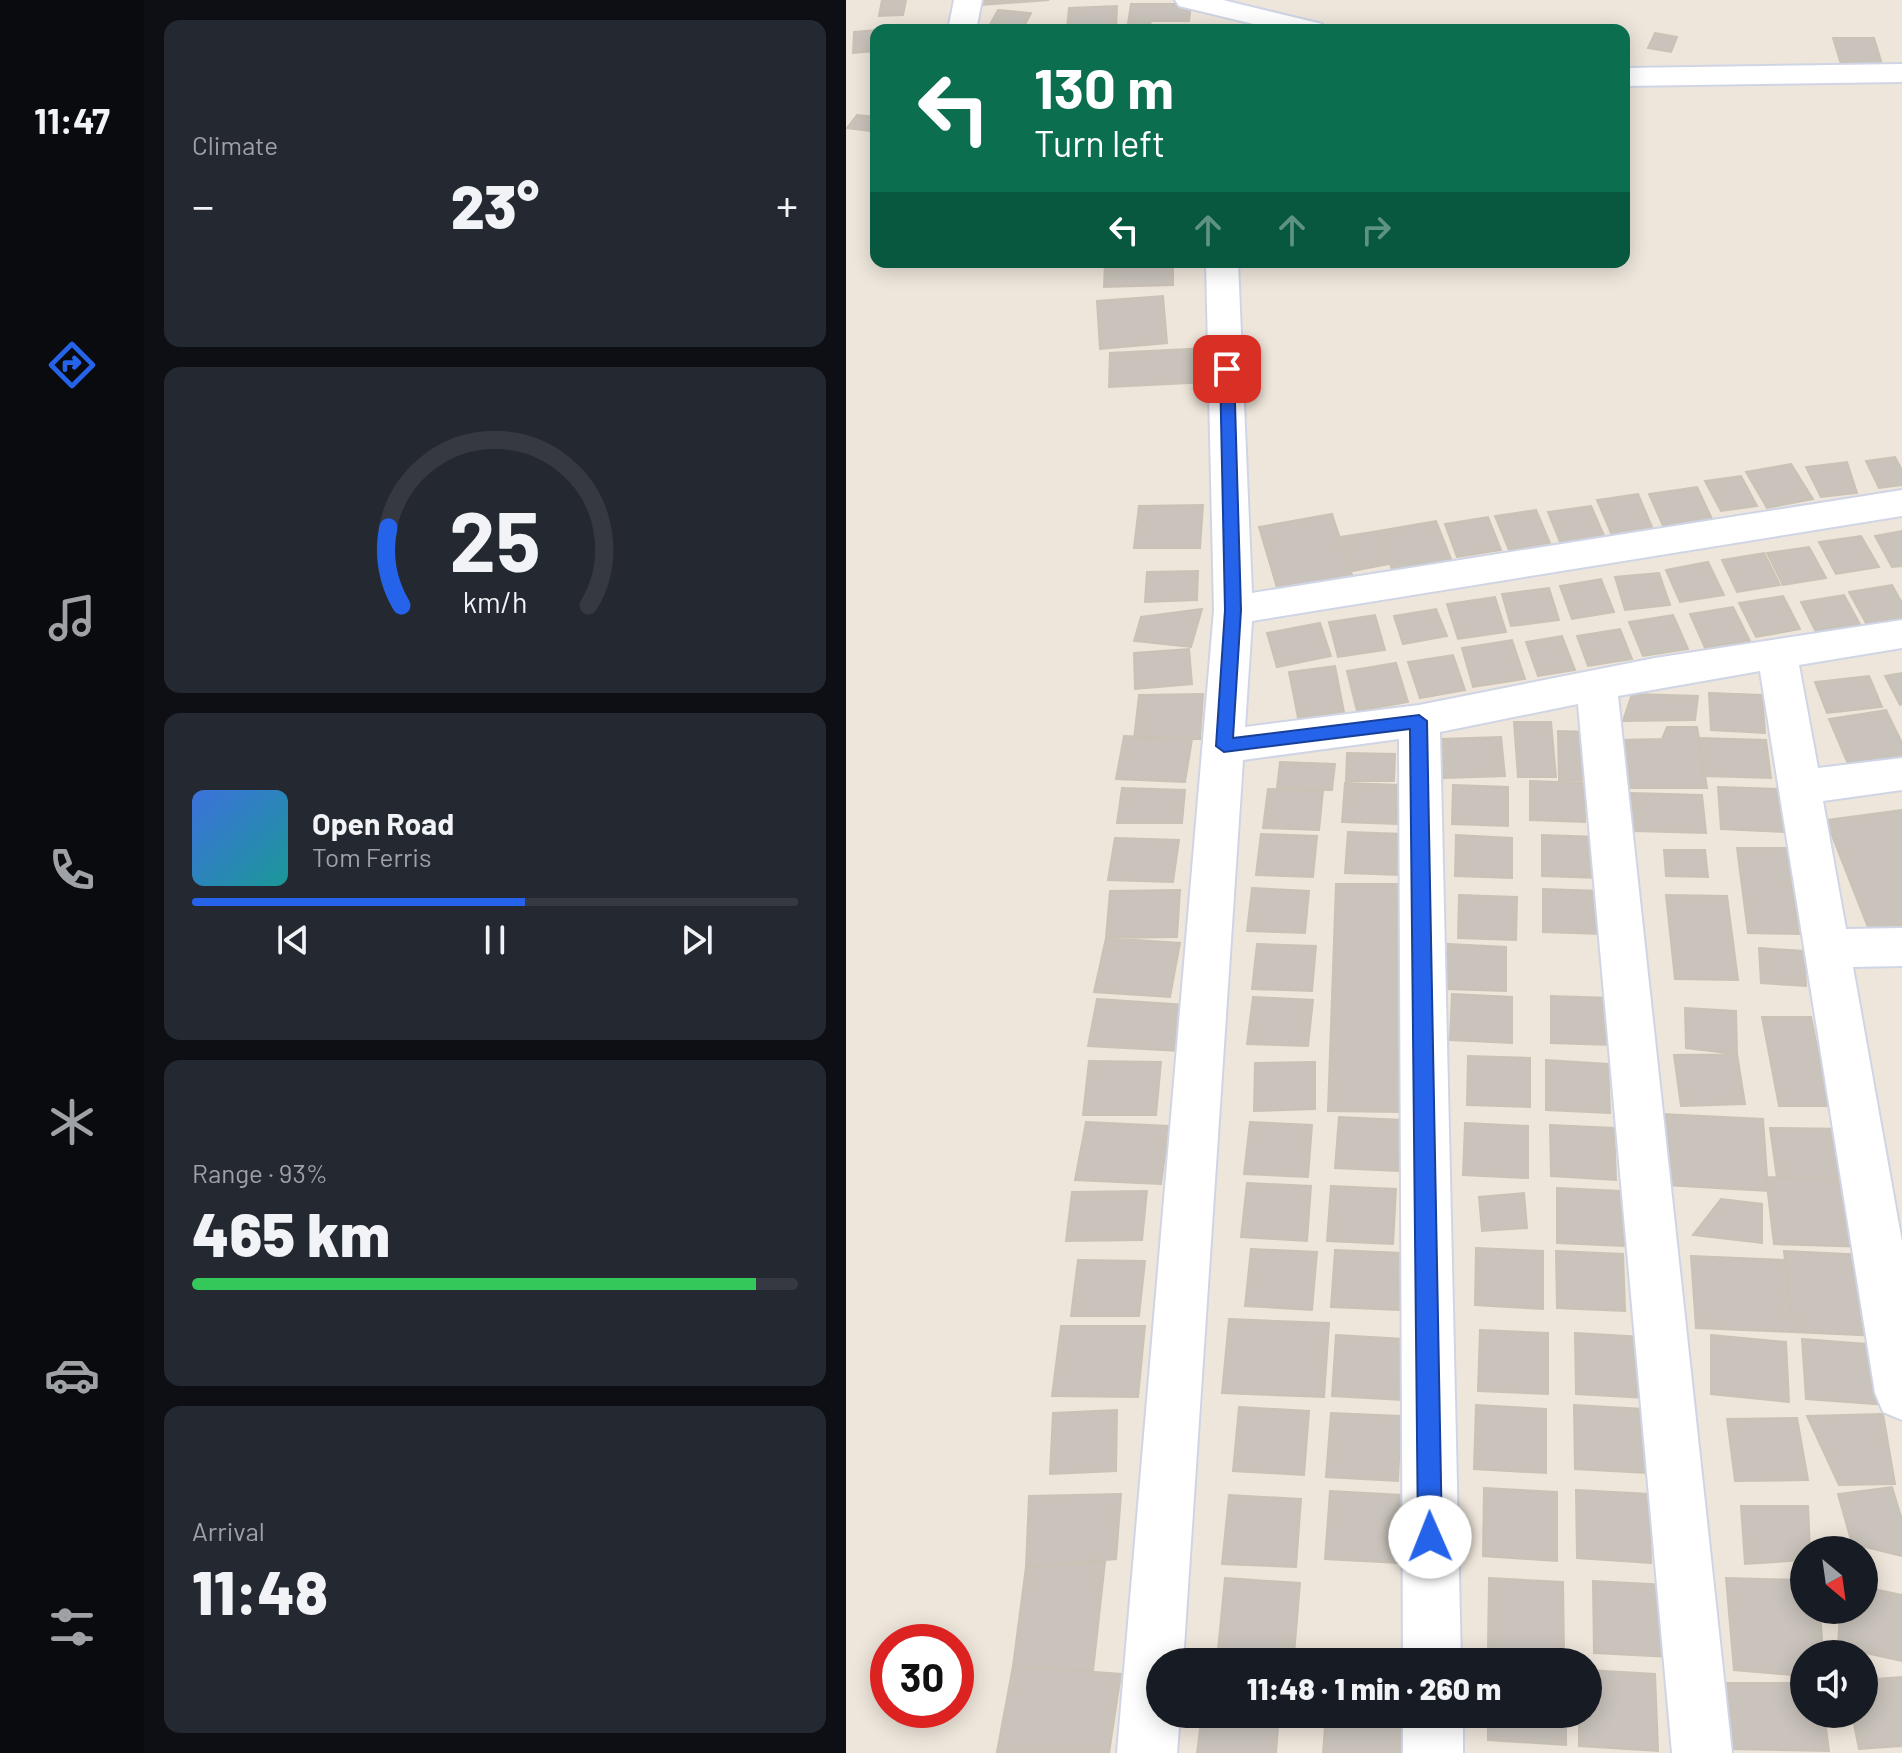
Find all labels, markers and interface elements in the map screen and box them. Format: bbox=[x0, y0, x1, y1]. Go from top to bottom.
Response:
text: 130 m bbox=[1034, 53, 1174, 120]
icon: left bbox=[902, 56, 1006, 160]
text: 11:47 bbox=[34, 98, 110, 141]
text: Turn left bbox=[1034, 121, 1165, 164]
text: Climate bbox=[192, 129, 278, 160]
text: 23° bbox=[451, 169, 539, 241]
text: − bbox=[192, 178, 214, 231]
text: + bbox=[776, 178, 798, 231]
icon: left bbox=[1102, 208, 1146, 252]
icon: ahead bbox=[1186, 208, 1230, 252]
icon: ahead bbox=[1270, 208, 1314, 252]
icon: right bbox=[1354, 208, 1398, 252]
pin bbox=[1193, 335, 1261, 403]
icon: directions bbox=[44, 337, 100, 393]
icon: arrive bbox=[1205, 347, 1249, 391]
text: 25 bbox=[449, 488, 541, 588]
text: km/h bbox=[463, 584, 527, 619]
icon: music bbox=[44, 590, 100, 646]
text: Open Road bbox=[312, 805, 454, 841]
text: Tom Ferris bbox=[312, 841, 432, 872]
icon: phone bbox=[44, 842, 100, 898]
icon: previous bbox=[271, 918, 315, 962]
icon: pause bbox=[473, 918, 517, 962]
icon: next bbox=[675, 918, 719, 962]
icon: climate bbox=[44, 1094, 100, 1150]
text: Range · 93% bbox=[192, 1157, 328, 1188]
text: 465 km bbox=[192, 1197, 390, 1269]
icon: car bbox=[44, 1347, 100, 1403]
position arrow bbox=[1388, 1495, 1472, 1579]
text: Arrival bbox=[192, 1515, 265, 1546]
north arrow bbox=[1790, 1536, 1878, 1624]
map controls bbox=[1790, 1536, 1878, 1728]
text: 11:48 bbox=[192, 1555, 328, 1627]
icon: filters bbox=[44, 1599, 100, 1655]
speed limit sign: 30 bbox=[870, 1624, 974, 1728]
button: sound bbox=[1790, 1640, 1878, 1728]
text: 11:48 · 1 min · 260 m bbox=[1247, 1670, 1501, 1706]

